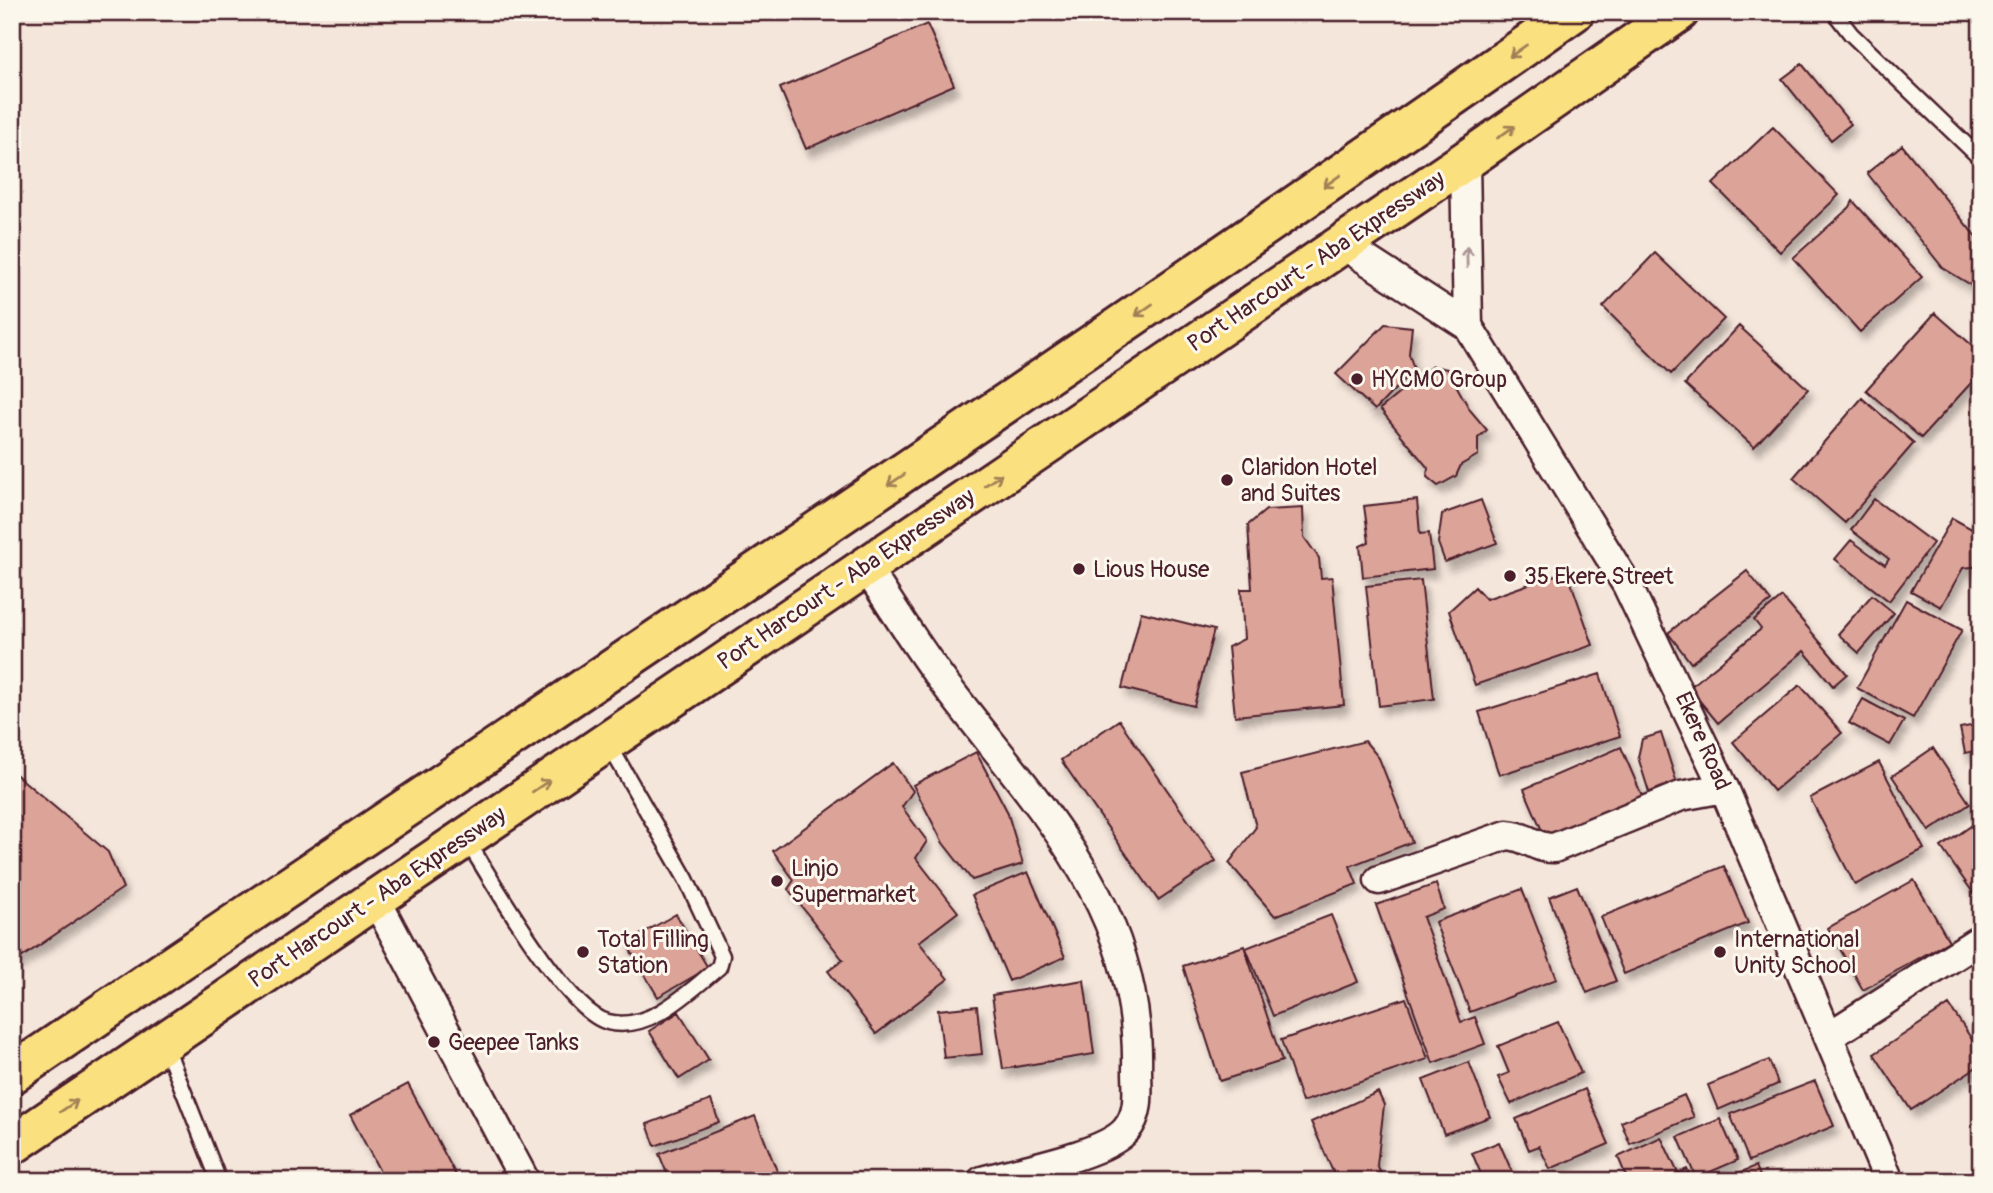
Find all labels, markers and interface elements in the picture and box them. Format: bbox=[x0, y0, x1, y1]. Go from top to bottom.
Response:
one-way arrow bbox=[1509, 44, 1528, 58]
one-way arrow bbox=[1496, 125, 1515, 139]
street label: Port Harcourt - Aba Expressway bbox=[1182, 164, 1451, 358]
one-way arrow bbox=[1322, 174, 1342, 188]
one-way arrow bbox=[1460, 246, 1473, 269]
one-way arrow bbox=[1135, 303, 1154, 317]
place label: HYCMO Group bbox=[1371, 365, 1507, 394]
marker: HYCMO Group bbox=[1349, 371, 1365, 387]
place label: Claridon Hotel and Suites bbox=[1241, 453, 1378, 508]
marker: Claridon Hotel and Suites bbox=[1219, 472, 1235, 488]
one-way arrow bbox=[887, 473, 906, 488]
one-way arrow bbox=[983, 473, 1002, 487]
street label: Port Harcourt - Aba Expressway bbox=[712, 482, 981, 676]
place label: Lious House bbox=[1093, 555, 1210, 584]
marker: Lious House bbox=[1071, 561, 1087, 577]
place label: 35 Ekere Street bbox=[1524, 562, 1674, 591]
marker: 35 Ekere Street bbox=[1502, 568, 1518, 584]
street label: Ekere Road bbox=[1668, 687, 1738, 795]
one-way arrow bbox=[531, 779, 550, 793]
street label: Port Harcourt - Aba Expressway bbox=[243, 800, 512, 994]
place label: Linjo Supermarket bbox=[791, 854, 917, 909]
marker: Linjo Supermarket bbox=[769, 873, 785, 889]
place label: Total Filling Station bbox=[597, 925, 709, 980]
place label: International Unity School bbox=[1734, 925, 1860, 980]
marker: Total Filling Station bbox=[575, 944, 591, 960]
marker: International Unity School bbox=[1712, 944, 1728, 960]
place label: Geepee Tanks bbox=[448, 1028, 579, 1057]
marker: Geepee Tanks bbox=[426, 1034, 442, 1050]
one-way arrow bbox=[59, 1099, 78, 1114]

